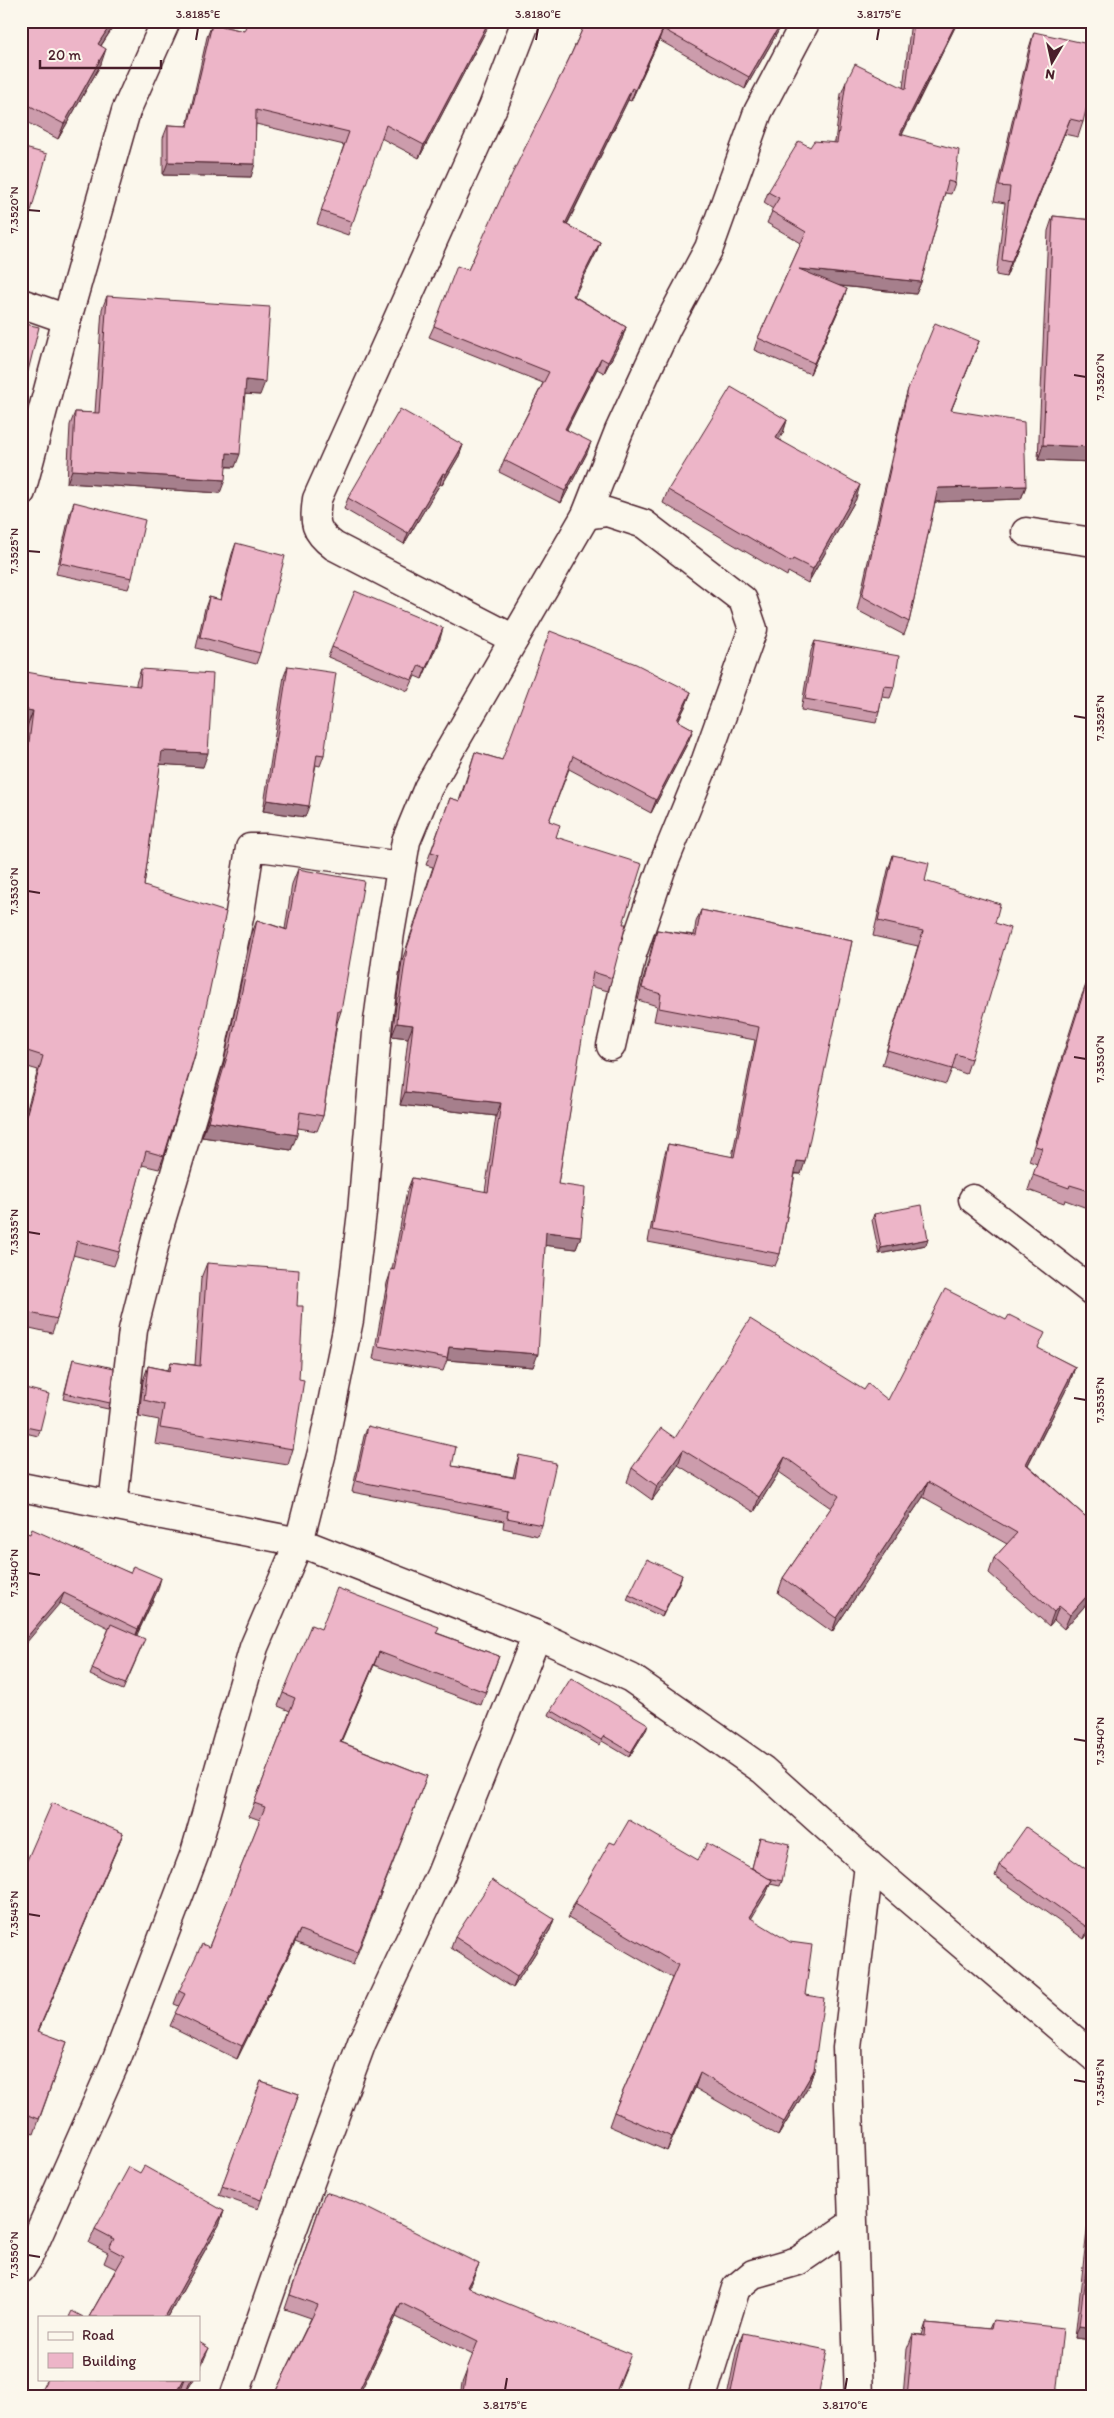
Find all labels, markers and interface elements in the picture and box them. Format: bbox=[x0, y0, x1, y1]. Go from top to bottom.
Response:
text: 3.8185°E bbox=[176, 7, 221, 21]
text: 3.8180°E bbox=[515, 7, 561, 21]
text: 3.8175°E bbox=[857, 7, 901, 21]
scale bar bbox=[40, 38, 161, 70]
north arrow bbox=[1026, 38, 1076, 88]
text: 20 m bbox=[48, 46, 82, 64]
text: N bbox=[1044, 65, 1056, 83]
text: 7.3520°N bbox=[7, 186, 21, 234]
text: 7.3520°N bbox=[1093, 353, 1107, 401]
text: 7.3525°N bbox=[7, 528, 21, 574]
text: 7.3525°N bbox=[1093, 695, 1107, 741]
text: 7.3530°N bbox=[7, 867, 21, 915]
text: 7.3530°N bbox=[1093, 1035, 1107, 1083]
text: 7.3535°N bbox=[7, 1209, 21, 1255]
text: 7.3535°N bbox=[1093, 1377, 1107, 1423]
text: 7.3540°N bbox=[7, 1549, 21, 1597]
text: 7.3540°N bbox=[1093, 1717, 1107, 1765]
text: 7.3545°N bbox=[7, 1891, 21, 1937]
text: 7.3545°N bbox=[1093, 2059, 1107, 2105]
text: 7.3550°N bbox=[7, 2231, 21, 2279]
legend bbox=[38, 2316, 200, 2380]
text: Road bbox=[82, 2326, 115, 2344]
text: Building bbox=[82, 2352, 136, 2370]
text: 3.8175°E bbox=[483, 2398, 527, 2412]
text: 3.8170°E bbox=[822, 2398, 868, 2412]

